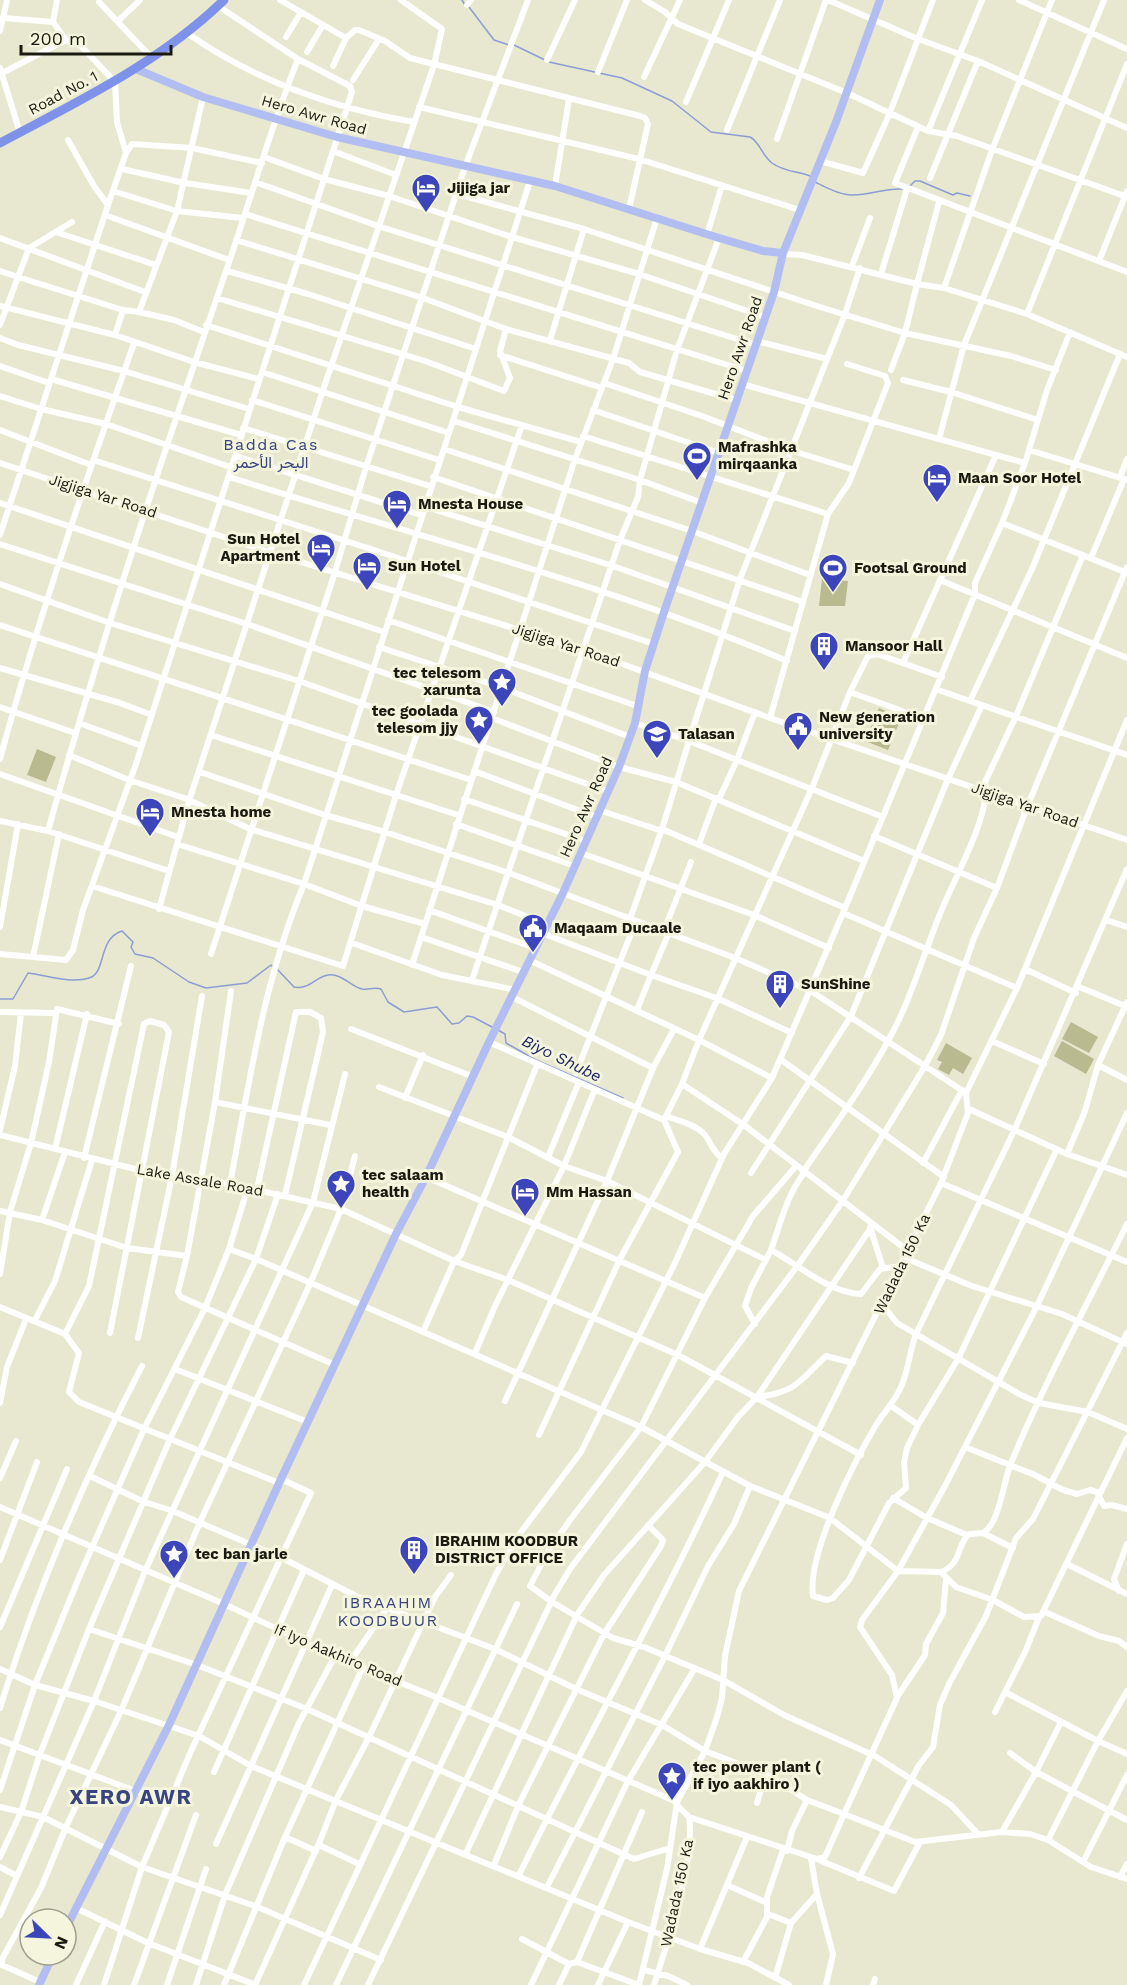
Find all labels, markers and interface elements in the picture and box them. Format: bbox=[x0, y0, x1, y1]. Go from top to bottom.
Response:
scale bar bbox=[21, 18, 171, 56]
text: 200 m bbox=[30, 28, 86, 49]
street label: Road No. 1 bbox=[25, 67, 101, 119]
street label: Hero Awr Road bbox=[259, 91, 369, 139]
hotel icon: Jijiga jar bbox=[410, 172, 442, 214]
place label: Jijiga jar bbox=[447, 179, 511, 197]
street label: Hero Awr Road bbox=[714, 294, 766, 402]
district label: Badda Cas البحر الأحمر bbox=[223, 435, 319, 473]
place label: Mafrashka mirqaanka bbox=[718, 438, 797, 473]
sports icon: Mafrashka mirqaanka bbox=[681, 440, 713, 482]
hotel icon: Maan Soor Hotel bbox=[921, 462, 953, 504]
place label: Maan Soor Hotel bbox=[958, 469, 1081, 487]
street label: Jigjiga Yar Road bbox=[47, 470, 159, 522]
hotel icon: Mnesta House bbox=[381, 488, 413, 530]
place label: Mnesta House bbox=[418, 495, 523, 513]
place label: Sun Hotel Apartment bbox=[220, 530, 300, 565]
hotel icon: Sun Hotel Apartment bbox=[305, 532, 337, 574]
hotel icon: Sun Hotel bbox=[351, 550, 383, 592]
sports icon: Footsal Ground bbox=[817, 552, 849, 594]
place label: Sun Hotel bbox=[388, 557, 461, 575]
place label: Footsal Ground bbox=[854, 559, 967, 577]
street label: Jigjiga Yar Road bbox=[510, 619, 622, 671]
building icon: Mansoor Hall bbox=[808, 630, 840, 672]
place label: Mansoor Hall bbox=[845, 637, 943, 655]
place label: tec telesom xarunta bbox=[393, 664, 481, 699]
place icon: tec telesom xarunta bbox=[486, 666, 518, 708]
place label: tec goolada telesom jjy bbox=[372, 702, 459, 737]
place icon: tec goolada telesom jjy bbox=[463, 704, 495, 746]
place label: New generation university bbox=[819, 708, 935, 743]
public building icon: New generation university bbox=[782, 710, 814, 752]
school or university icon: Talasan bbox=[641, 718, 673, 760]
place label: Talasan bbox=[678, 725, 735, 743]
street label: Hero Awr Road bbox=[556, 754, 616, 860]
street label: Jigjiga Yar Road bbox=[969, 778, 1081, 832]
hotel icon: Mnesta home bbox=[134, 796, 166, 838]
place label: Mnesta home bbox=[171, 803, 272, 821]
public building icon: Maqaam Ducaale bbox=[517, 912, 549, 954]
place label: Maqaam Ducaale bbox=[554, 919, 682, 937]
building icon: SunShine bbox=[764, 968, 796, 1010]
place label: SunShine bbox=[801, 975, 871, 993]
water label: Biyo Shube bbox=[519, 1031, 605, 1086]
street label: Lake Assale Road bbox=[135, 1160, 265, 1200]
place label: tec salaam health bbox=[362, 1166, 444, 1201]
place icon: tec salaam health bbox=[325, 1168, 357, 1210]
hotel icon: Mm Hassan bbox=[509, 1176, 541, 1218]
place label: Mm Hassan bbox=[546, 1183, 632, 1201]
street label: Wadada 150 Ka bbox=[870, 1210, 934, 1317]
place label: IBRAHIM KOODBUR DISTRICT OFFICE bbox=[435, 1532, 579, 1567]
building icon: IBRAHIM KOODBUR DISTRICT OFFICE bbox=[398, 1534, 430, 1576]
place icon: tec ban jarle bbox=[158, 1538, 190, 1580]
place label: tec ban jarle bbox=[195, 1545, 288, 1563]
district label: IBRAAHIM KOODBUUR bbox=[337, 1593, 439, 1630]
street label: If Iyo Aakhiro Road bbox=[271, 1620, 405, 1690]
place label: tec power plant ( if iyo aakhiro ) bbox=[693, 1758, 821, 1793]
place icon: tec power plant ( if iyo aakhiro ) bbox=[656, 1760, 688, 1802]
district label: XERO AWR bbox=[70, 1784, 192, 1809]
street label: Wadada 150 Ka bbox=[657, 1837, 697, 1949]
north arrow bbox=[18, 1907, 78, 1967]
text: N bbox=[50, 1934, 72, 1952]

